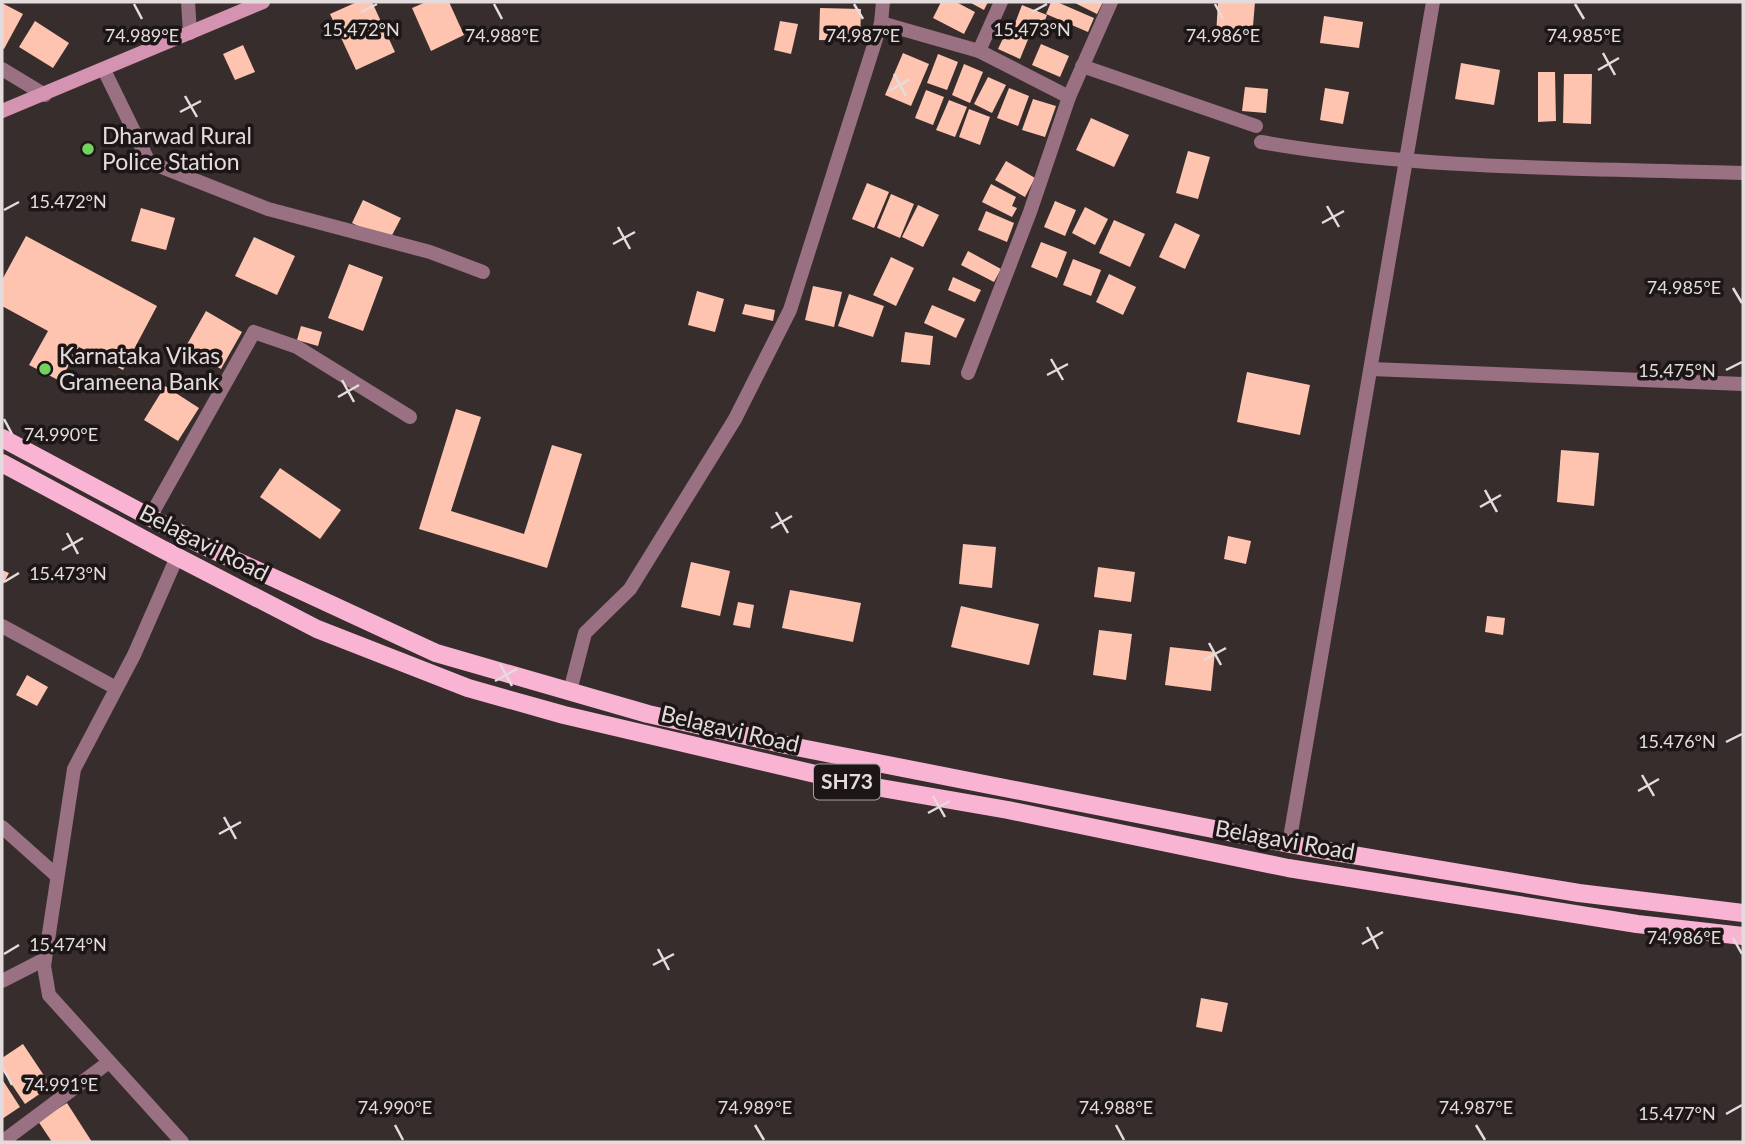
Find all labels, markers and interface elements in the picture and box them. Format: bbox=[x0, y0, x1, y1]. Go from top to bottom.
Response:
text: 15.472°N bbox=[322, 18, 400, 40]
text: 15.473°N bbox=[993, 18, 1071, 40]
text: 74.989°E bbox=[105, 24, 179, 46]
text: 74.988°E bbox=[465, 24, 539, 46]
text: 74.987°E bbox=[826, 24, 900, 46]
text: 74.986°E bbox=[1186, 24, 1260, 46]
text: 74.985°E bbox=[1547, 24, 1621, 46]
place label: Dharwad Rural Police Station bbox=[102, 121, 252, 175]
marker: Dharwad Rural Police Station bbox=[80, 141, 96, 157]
text: 15.472°N bbox=[29, 190, 107, 212]
text: 74.985°E bbox=[1647, 276, 1721, 298]
place label: Karnataka Vikas Grameena Bank bbox=[59, 341, 220, 395]
text: 15.475°N bbox=[1638, 359, 1716, 381]
marker: Karnataka Vikas Grameena Bank bbox=[37, 361, 53, 377]
text: 74.990°E bbox=[24, 423, 98, 445]
street label: Belagavi Road bbox=[135, 498, 274, 587]
text: 15.473°N bbox=[29, 562, 107, 584]
street label: Belagavi Road bbox=[658, 699, 802, 758]
text: 15.476°N bbox=[1638, 730, 1716, 752]
road number: SH73 bbox=[814, 764, 880, 800]
street label: Belagavi Road bbox=[1213, 813, 1357, 865]
text: 74.986°E bbox=[1647, 926, 1721, 948]
text: 15.474°N bbox=[29, 933, 107, 955]
text: 74.991°E bbox=[24, 1073, 98, 1095]
text: 74.990°E bbox=[358, 1096, 432, 1118]
text: 74.989°E bbox=[718, 1096, 792, 1118]
text: 74.988°E bbox=[1079, 1096, 1153, 1118]
text: 74.987°E bbox=[1439, 1096, 1513, 1118]
text: 15.477°N bbox=[1638, 1102, 1716, 1124]

